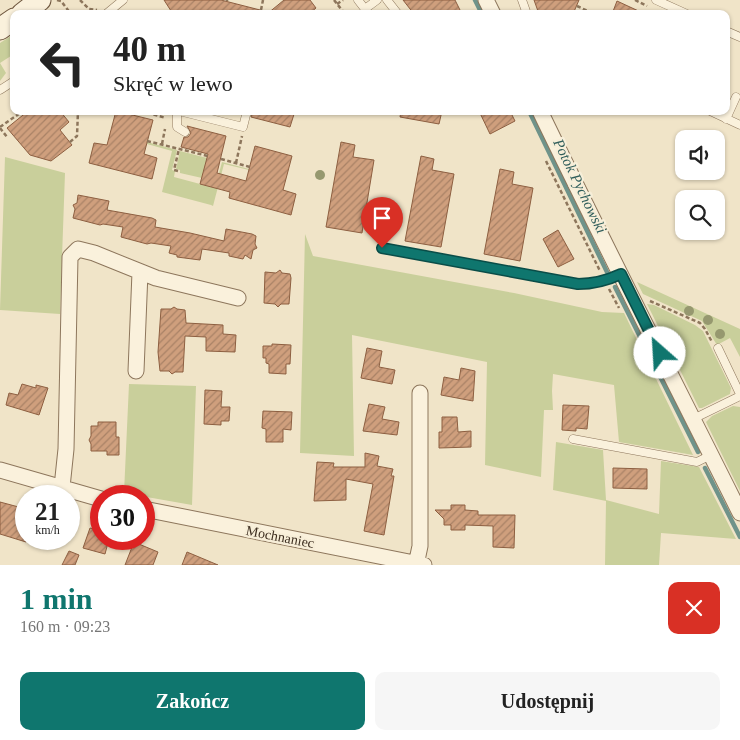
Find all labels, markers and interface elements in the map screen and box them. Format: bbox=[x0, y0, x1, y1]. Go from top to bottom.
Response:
icon: left bbox=[30, 30, 95, 95]
text: 40 m bbox=[113, 30, 186, 69]
text: Skręć w lewo bbox=[113, 71, 233, 96]
map controls bbox=[675, 130, 725, 240]
button: sound bbox=[675, 130, 725, 180]
water label: Potok Pychowski bbox=[550, 135, 610, 236]
button: search bbox=[675, 190, 725, 240]
pin bbox=[361, 197, 403, 248]
icon: arrive bbox=[368, 204, 396, 232]
position arrow bbox=[633, 326, 685, 378]
speed limit sign: 30 bbox=[90, 485, 155, 550]
text: 21 bbox=[35, 498, 60, 525]
text: km/h bbox=[35, 523, 60, 537]
street label: Mochnaniec bbox=[245, 523, 315, 551]
text: 1 min bbox=[20, 582, 93, 615]
button: close bbox=[668, 582, 720, 634]
text: 160 m · 09:23 bbox=[20, 618, 110, 635]
button: Zakończ bbox=[20, 672, 365, 730]
button: Udostępnij bbox=[375, 672, 720, 730]

